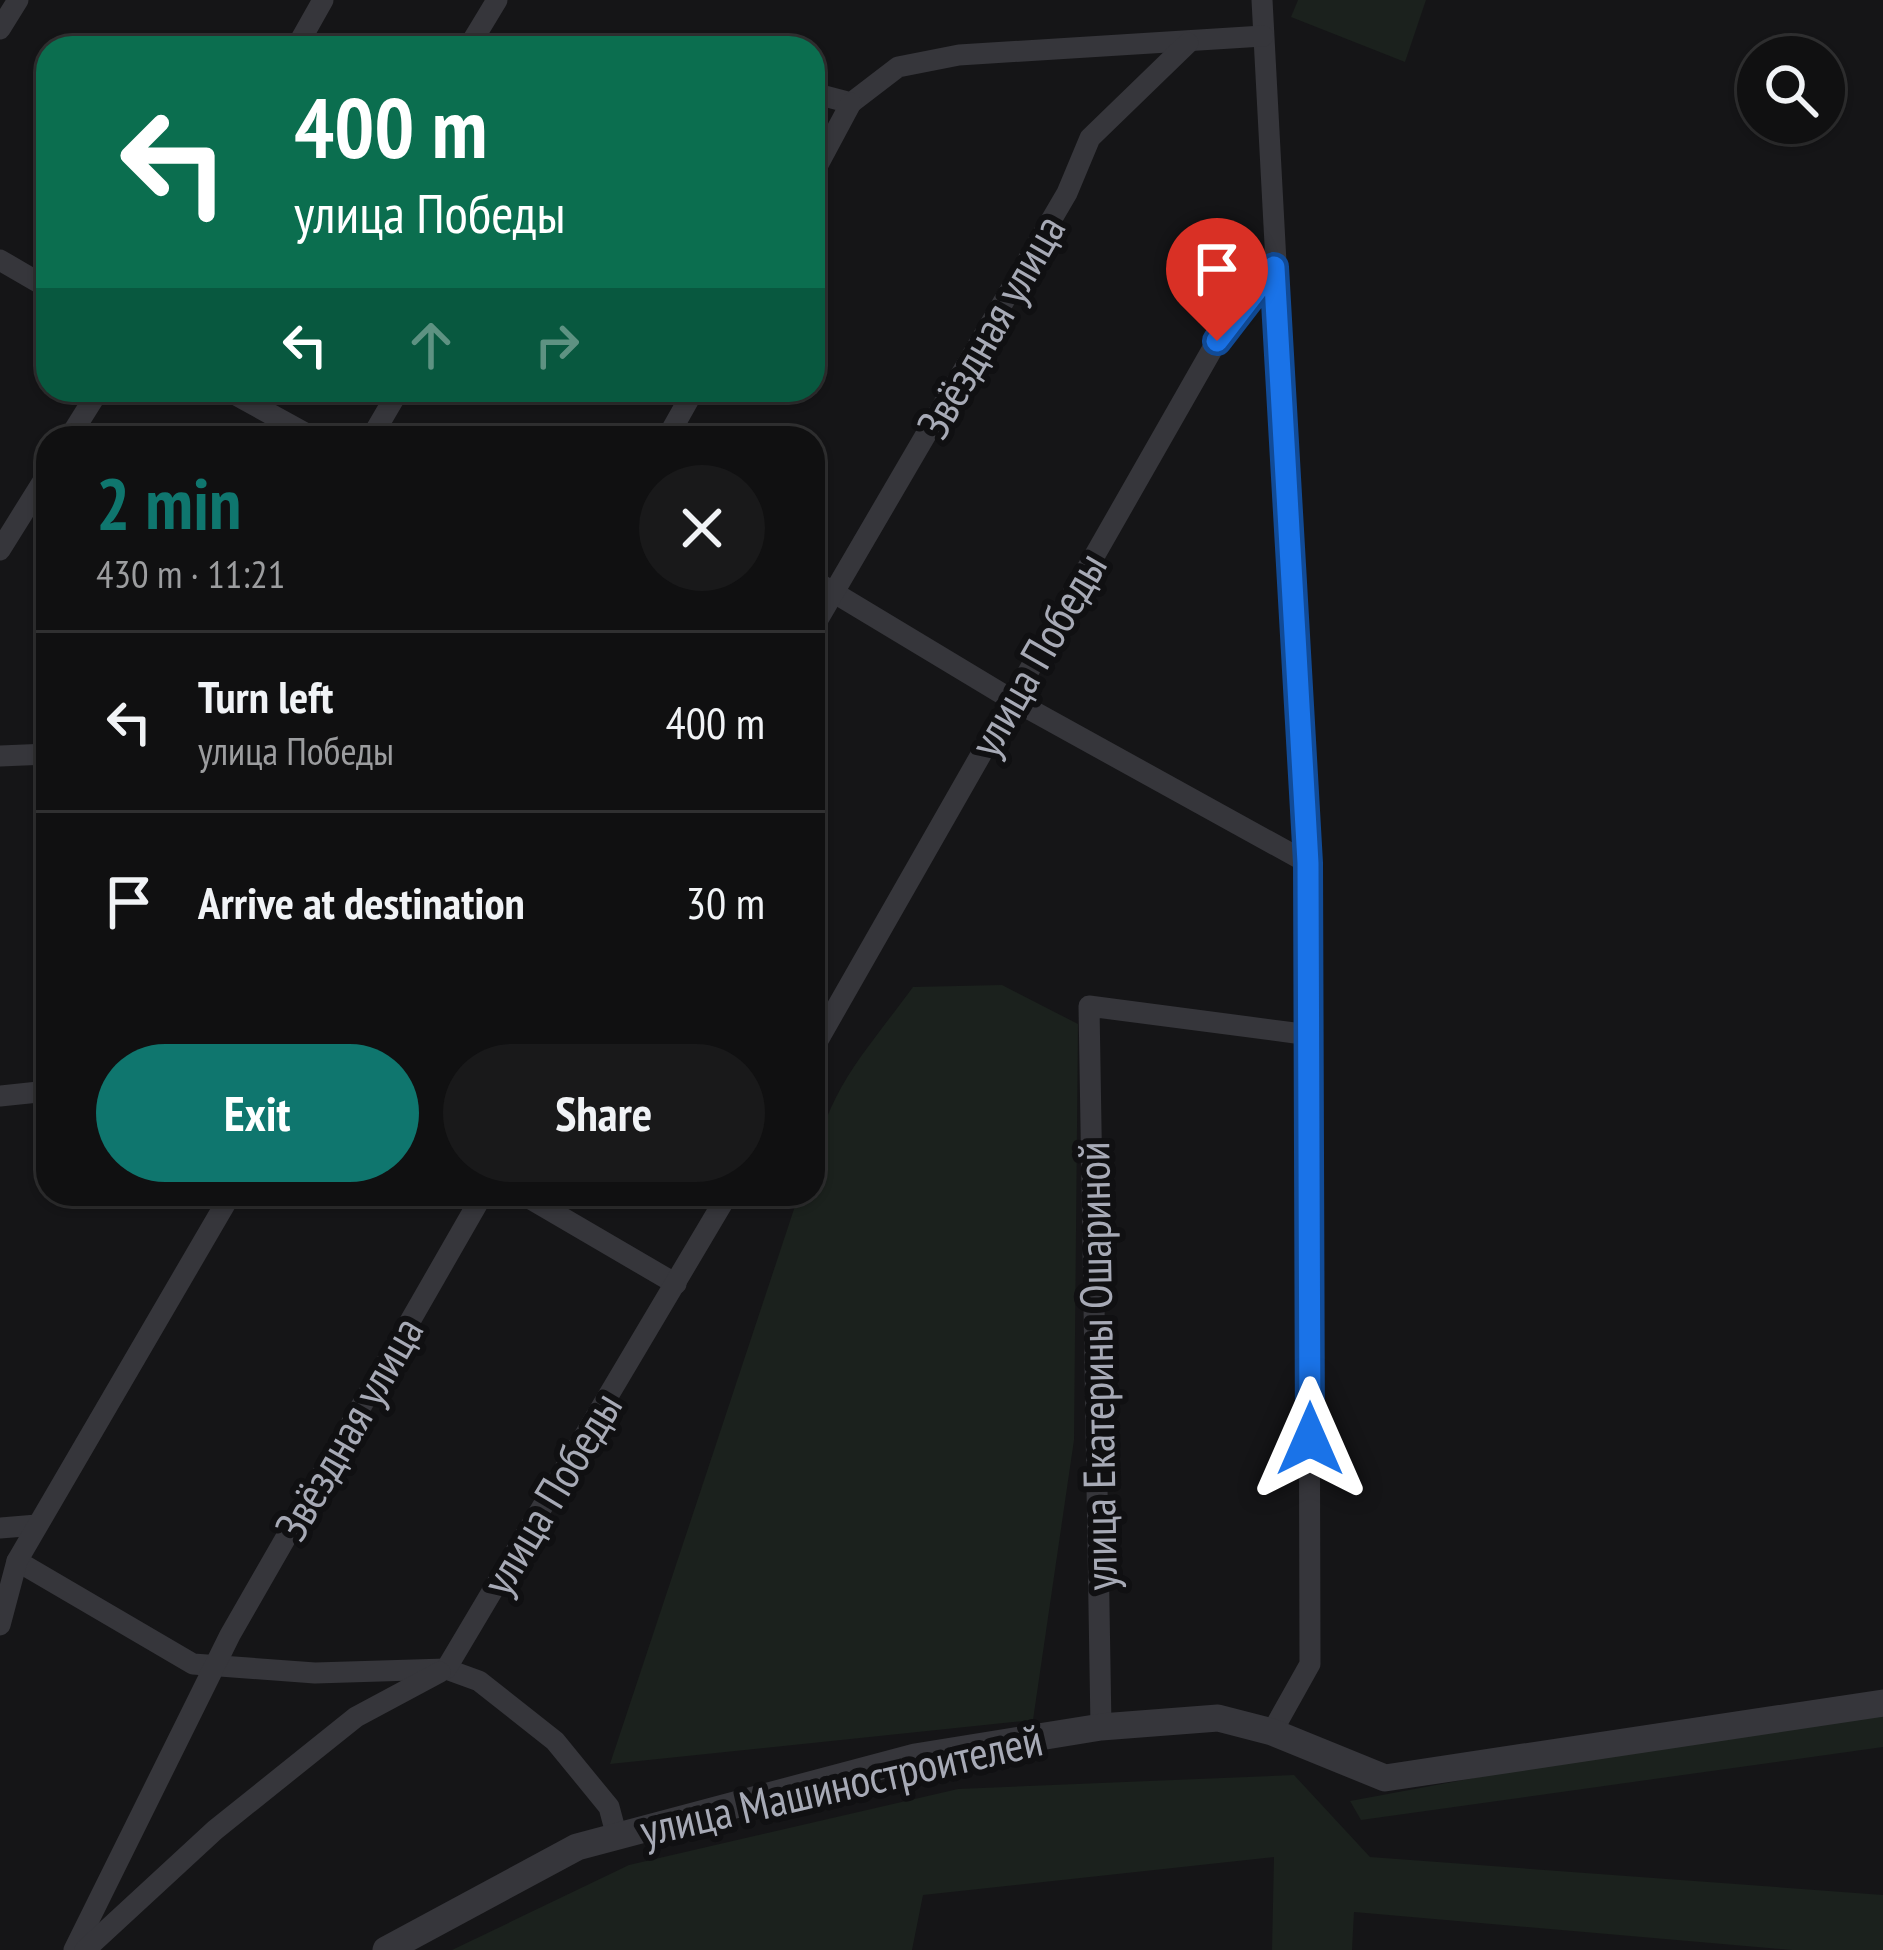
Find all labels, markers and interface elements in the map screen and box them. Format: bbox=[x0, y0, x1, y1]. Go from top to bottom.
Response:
map controls bbox=[1737, 36, 1845, 144]
button: search bbox=[1737, 36, 1845, 144]
text: 400 m bbox=[294, 72, 487, 181]
icon: left bbox=[96, 84, 252, 240]
text: улица Победы bbox=[294, 178, 565, 248]
street label: Звёздная улица bbox=[903, 204, 1077, 448]
pin bbox=[1166, 218, 1268, 341]
icon: arrive bbox=[1184, 236, 1250, 302]
icon: left bbox=[272, 312, 338, 378]
icon: ahead bbox=[398, 312, 464, 378]
icon: right bbox=[524, 312, 590, 378]
text: 2 min bbox=[96, 456, 241, 549]
button: close bbox=[639, 465, 765, 591]
street label: улица Победы bbox=[955, 542, 1119, 766]
text: 430 m · 11:21 bbox=[96, 548, 285, 599]
text: Turn left bbox=[198, 667, 333, 725]
icon: left bbox=[96, 689, 162, 755]
text: 400 m bbox=[665, 693, 765, 751]
text: улица Победы bbox=[198, 725, 394, 776]
icon: arrive bbox=[96, 869, 162, 935]
text: Arrive at destination bbox=[198, 873, 525, 931]
text: 30 m bbox=[686, 873, 765, 931]
button: Exit bbox=[96, 1044, 419, 1182]
button: Share bbox=[443, 1044, 765, 1182]
street label: улица Екатерины Ошариной bbox=[1063, 1141, 1129, 1591]
street label: Звёздная улица bbox=[261, 1306, 435, 1550]
position arrow bbox=[1247, 1376, 1373, 1502]
street label: улица Победы bbox=[468, 1381, 634, 1605]
street label: улица Машиностроителей bbox=[634, 1710, 1048, 1858]

